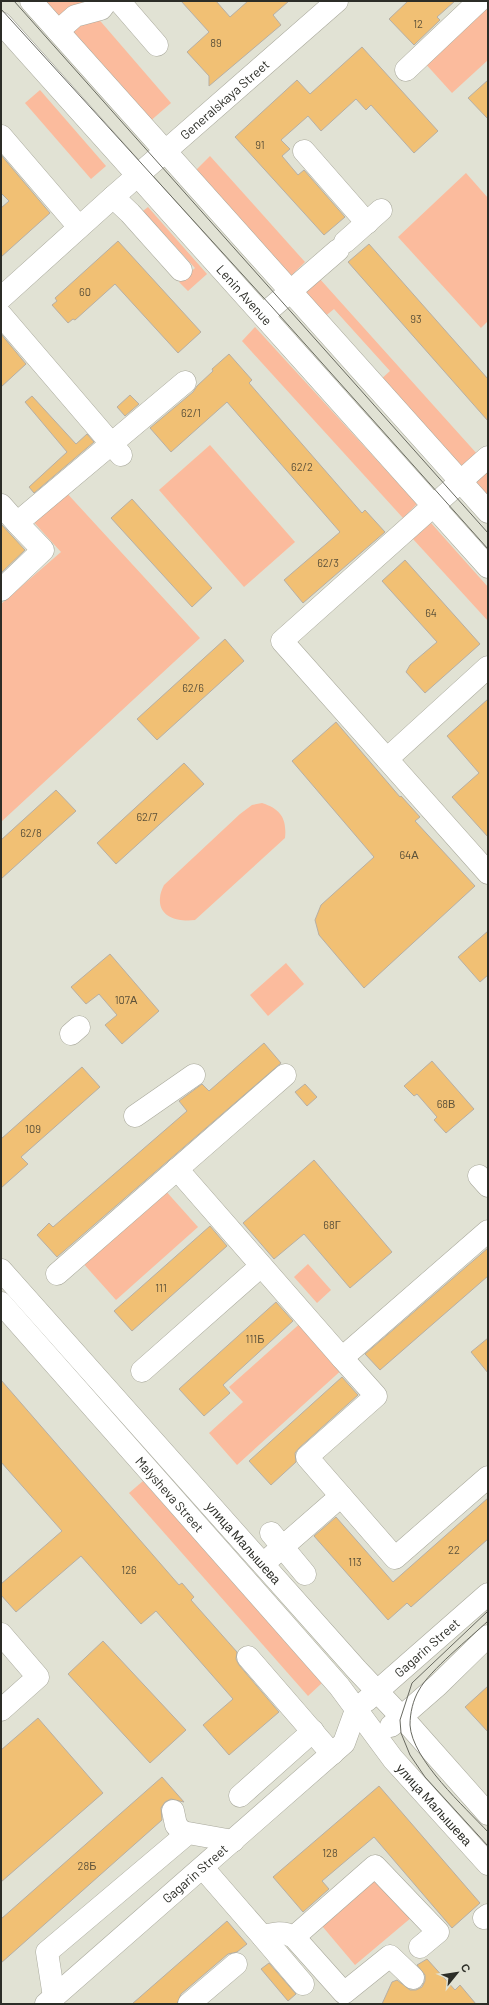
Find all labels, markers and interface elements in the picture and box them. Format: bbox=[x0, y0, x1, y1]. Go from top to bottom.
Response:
house number: 12 bbox=[413, 17, 423, 30]
house number: 89 bbox=[210, 36, 222, 49]
street label: Generalskaya Street bbox=[177, 56, 272, 143]
house number: 91 bbox=[255, 138, 265, 151]
street label: Lenin Avenue bbox=[213, 261, 276, 329]
house number: 60 bbox=[79, 285, 91, 298]
house number: 93 bbox=[410, 312, 422, 325]
house number: 62/1 bbox=[181, 406, 201, 419]
house number: 62/2 bbox=[291, 460, 313, 473]
house number: 62/3 bbox=[317, 556, 339, 569]
house number: 64 bbox=[425, 606, 437, 619]
house number: 62/6 bbox=[182, 681, 204, 694]
house number: 62/7 bbox=[136, 810, 158, 823]
house number: 62/8 bbox=[20, 826, 42, 839]
house number: 64А bbox=[399, 848, 419, 861]
house number: 107А bbox=[115, 993, 138, 1006]
house number: 68В bbox=[437, 1097, 455, 1110]
house number: 109 bbox=[25, 1122, 41, 1135]
house number: 68Г bbox=[323, 1218, 341, 1231]
house number: 111 bbox=[155, 1281, 167, 1294]
house number: 111Б bbox=[246, 1332, 264, 1345]
street label: Malysheva Street bbox=[132, 1453, 207, 1535]
street label: улица Малышева bbox=[203, 1498, 285, 1588]
house number: 22 bbox=[448, 1543, 460, 1556]
house number: 113 bbox=[348, 1555, 362, 1568]
house number: 126 bbox=[121, 1563, 137, 1576]
street label: Gagarin Street bbox=[391, 1615, 463, 1680]
street label: улица Малышева bbox=[393, 1760, 476, 1849]
street label: Gagarin Street bbox=[159, 1841, 231, 1906]
house number: 128 bbox=[322, 1846, 338, 1859]
house number: 28Б bbox=[78, 1859, 96, 1872]
north arrow bbox=[437, 1953, 477, 1993]
text: С bbox=[458, 1961, 474, 1974]

